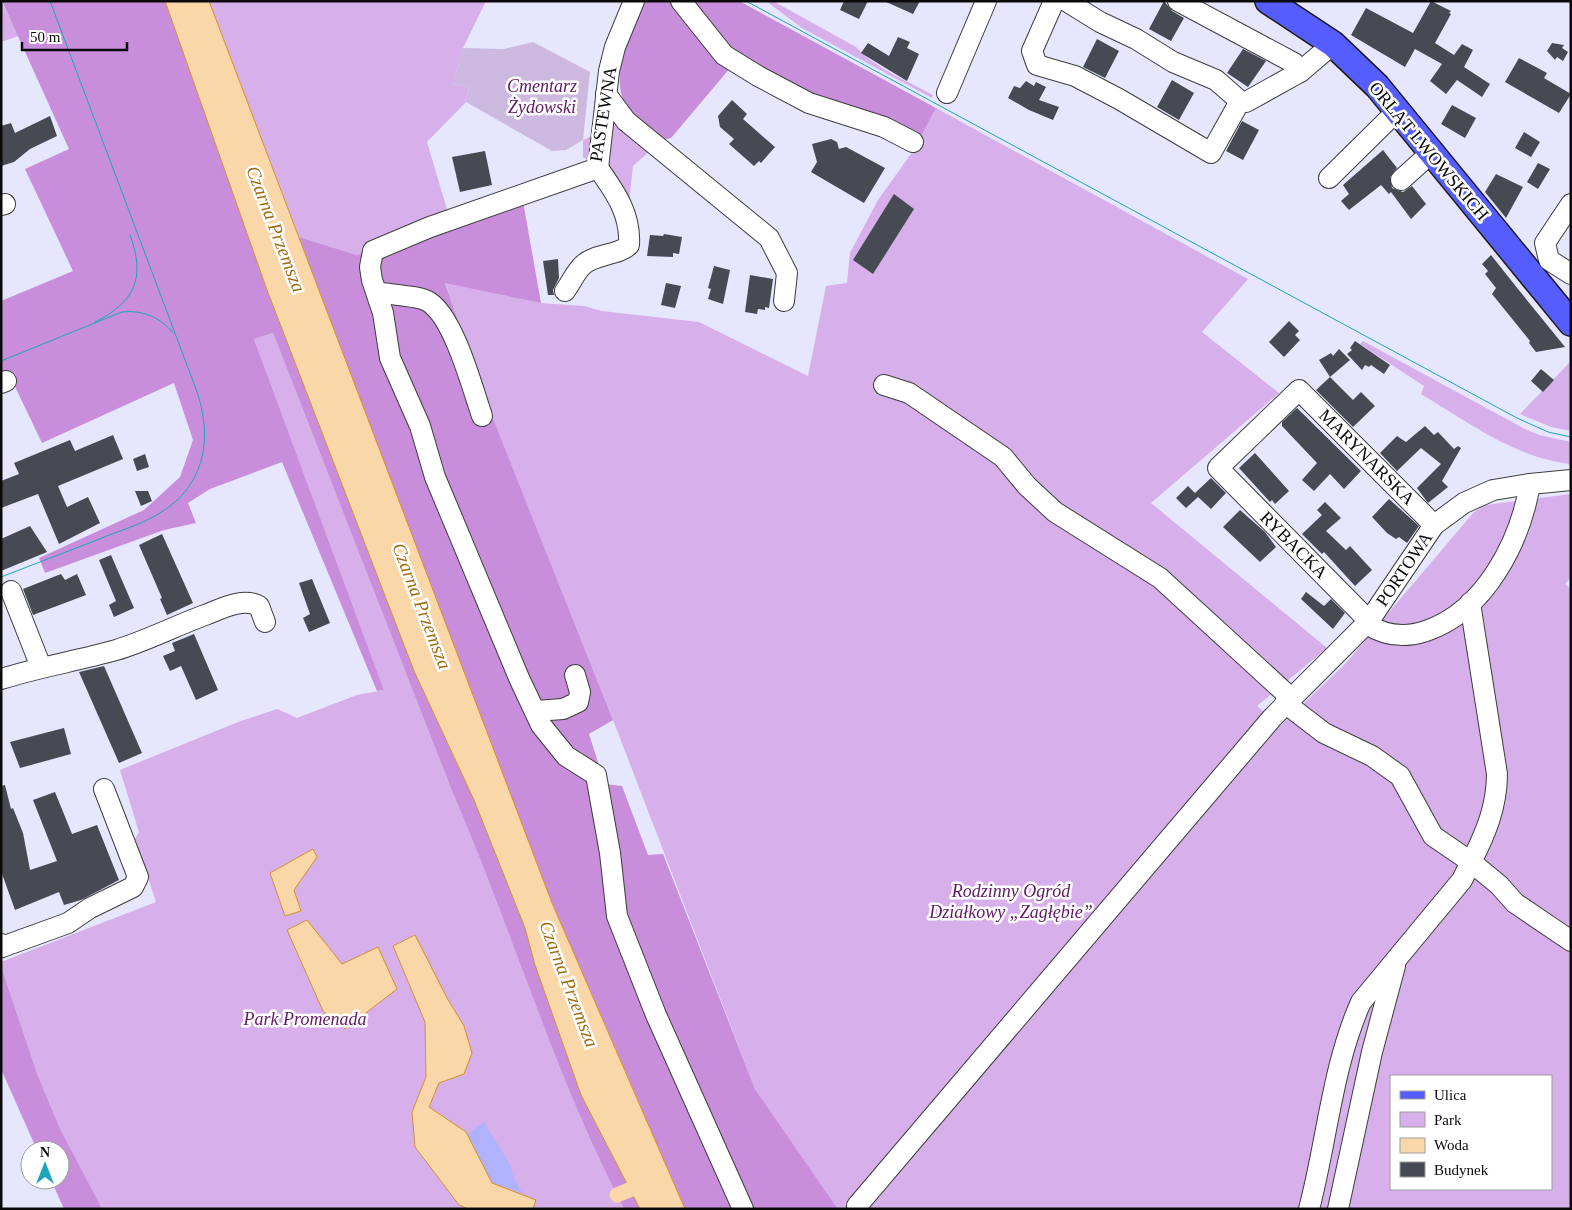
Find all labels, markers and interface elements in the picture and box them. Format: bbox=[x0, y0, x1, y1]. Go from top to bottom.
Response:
scale bar bbox=[22, 20, 128, 52]
text: 50 m bbox=[30, 29, 61, 45]
street label: PASTEWNA bbox=[586, 65, 620, 163]
park label: Cmentarz Żydowski bbox=[507, 76, 577, 117]
street label: ORLĄT LWOWSKICH bbox=[1365, 78, 1493, 224]
water label: Czarna Przemsza bbox=[242, 163, 310, 295]
street label: MARYNARSKA bbox=[1315, 405, 1419, 509]
street label: RYBACKA bbox=[1256, 507, 1332, 583]
street label: PORTOWA bbox=[1372, 528, 1436, 610]
water label: Czarna Przemsza bbox=[388, 540, 456, 672]
park label: Rodzinny Ogród Działkowy „Zagłębie” bbox=[928, 881, 1093, 922]
water label: Czarna Przemsza bbox=[535, 918, 603, 1050]
park label: Park Promenada bbox=[243, 1009, 366, 1029]
legend bbox=[1390, 1075, 1552, 1190]
text: Ulica bbox=[1434, 1087, 1467, 1103]
text: Park bbox=[1434, 1112, 1462, 1128]
text: Woda bbox=[1434, 1137, 1469, 1153]
north arrow bbox=[20, 1140, 70, 1190]
text: N bbox=[40, 1145, 50, 1160]
text: Budynek bbox=[1434, 1162, 1489, 1178]

